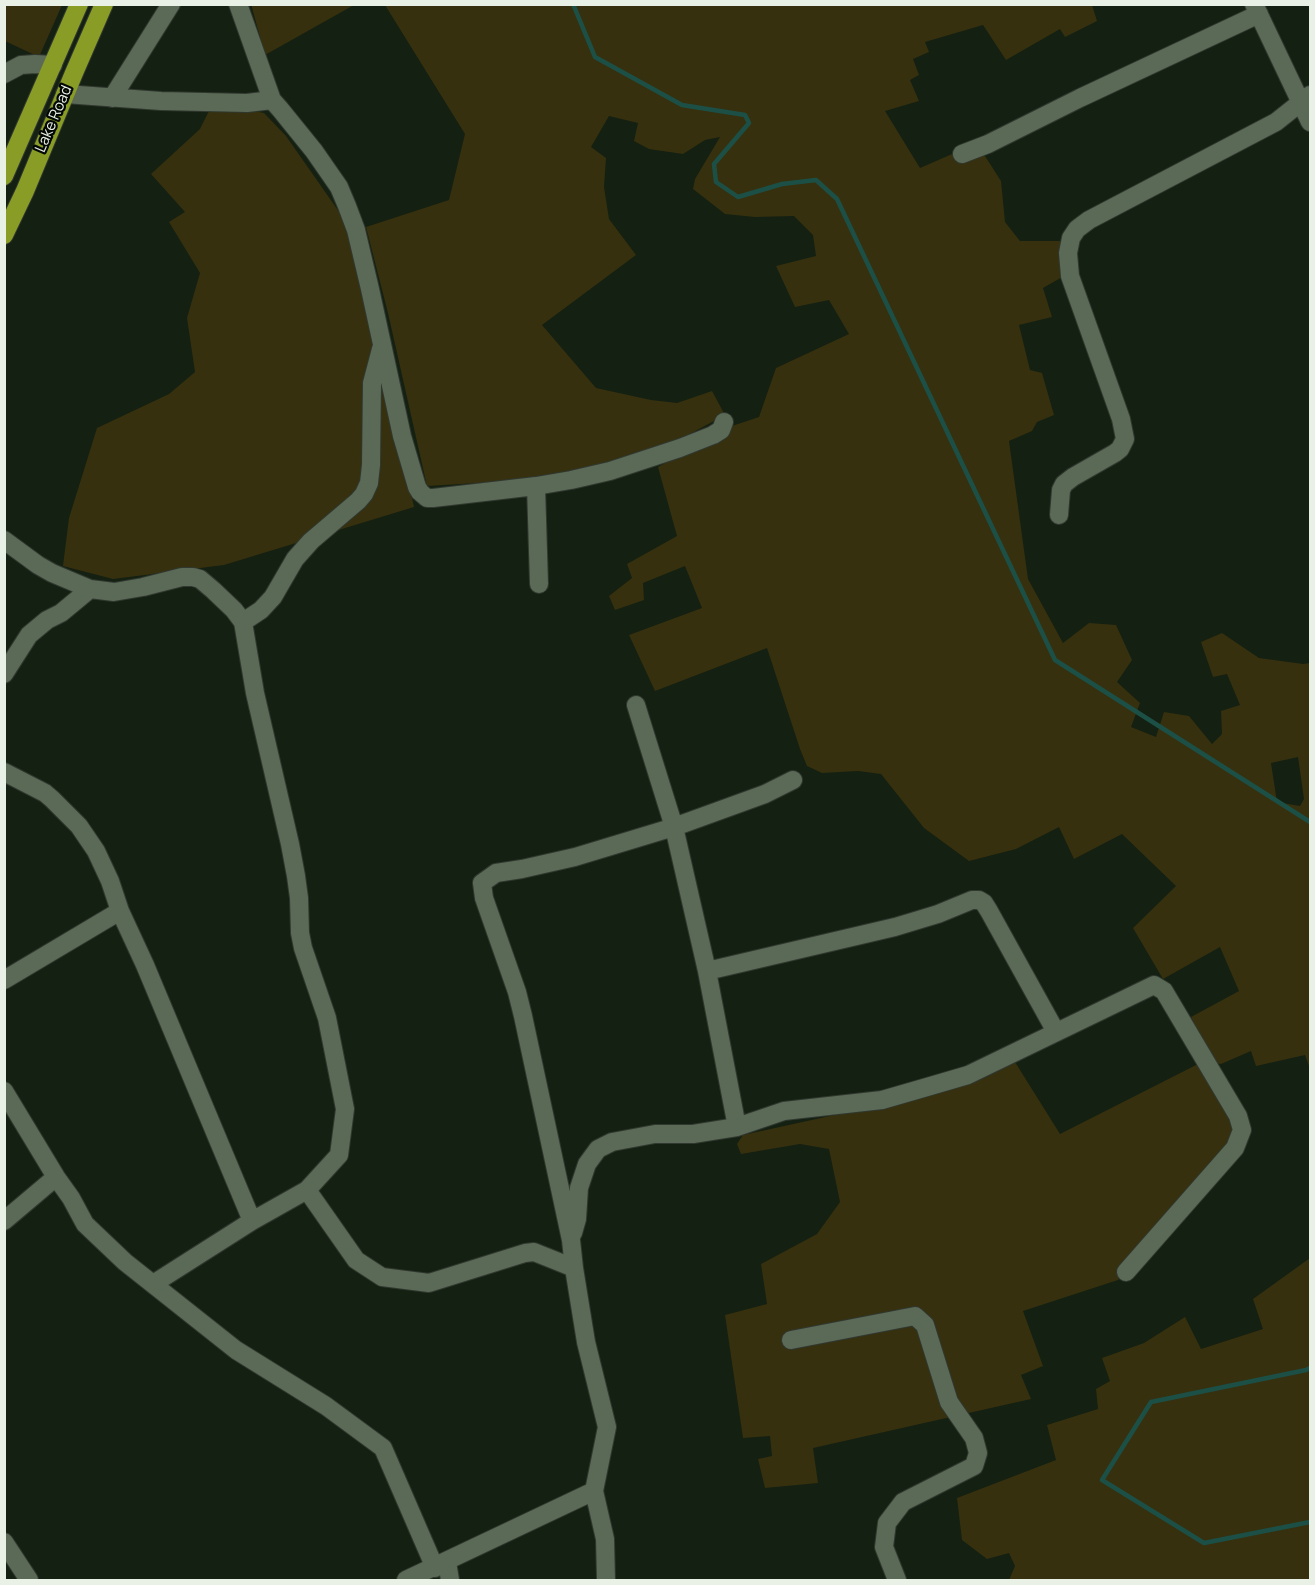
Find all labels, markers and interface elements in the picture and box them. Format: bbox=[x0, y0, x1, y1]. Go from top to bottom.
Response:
street label: Lake Road bbox=[32, 83, 76, 155]

